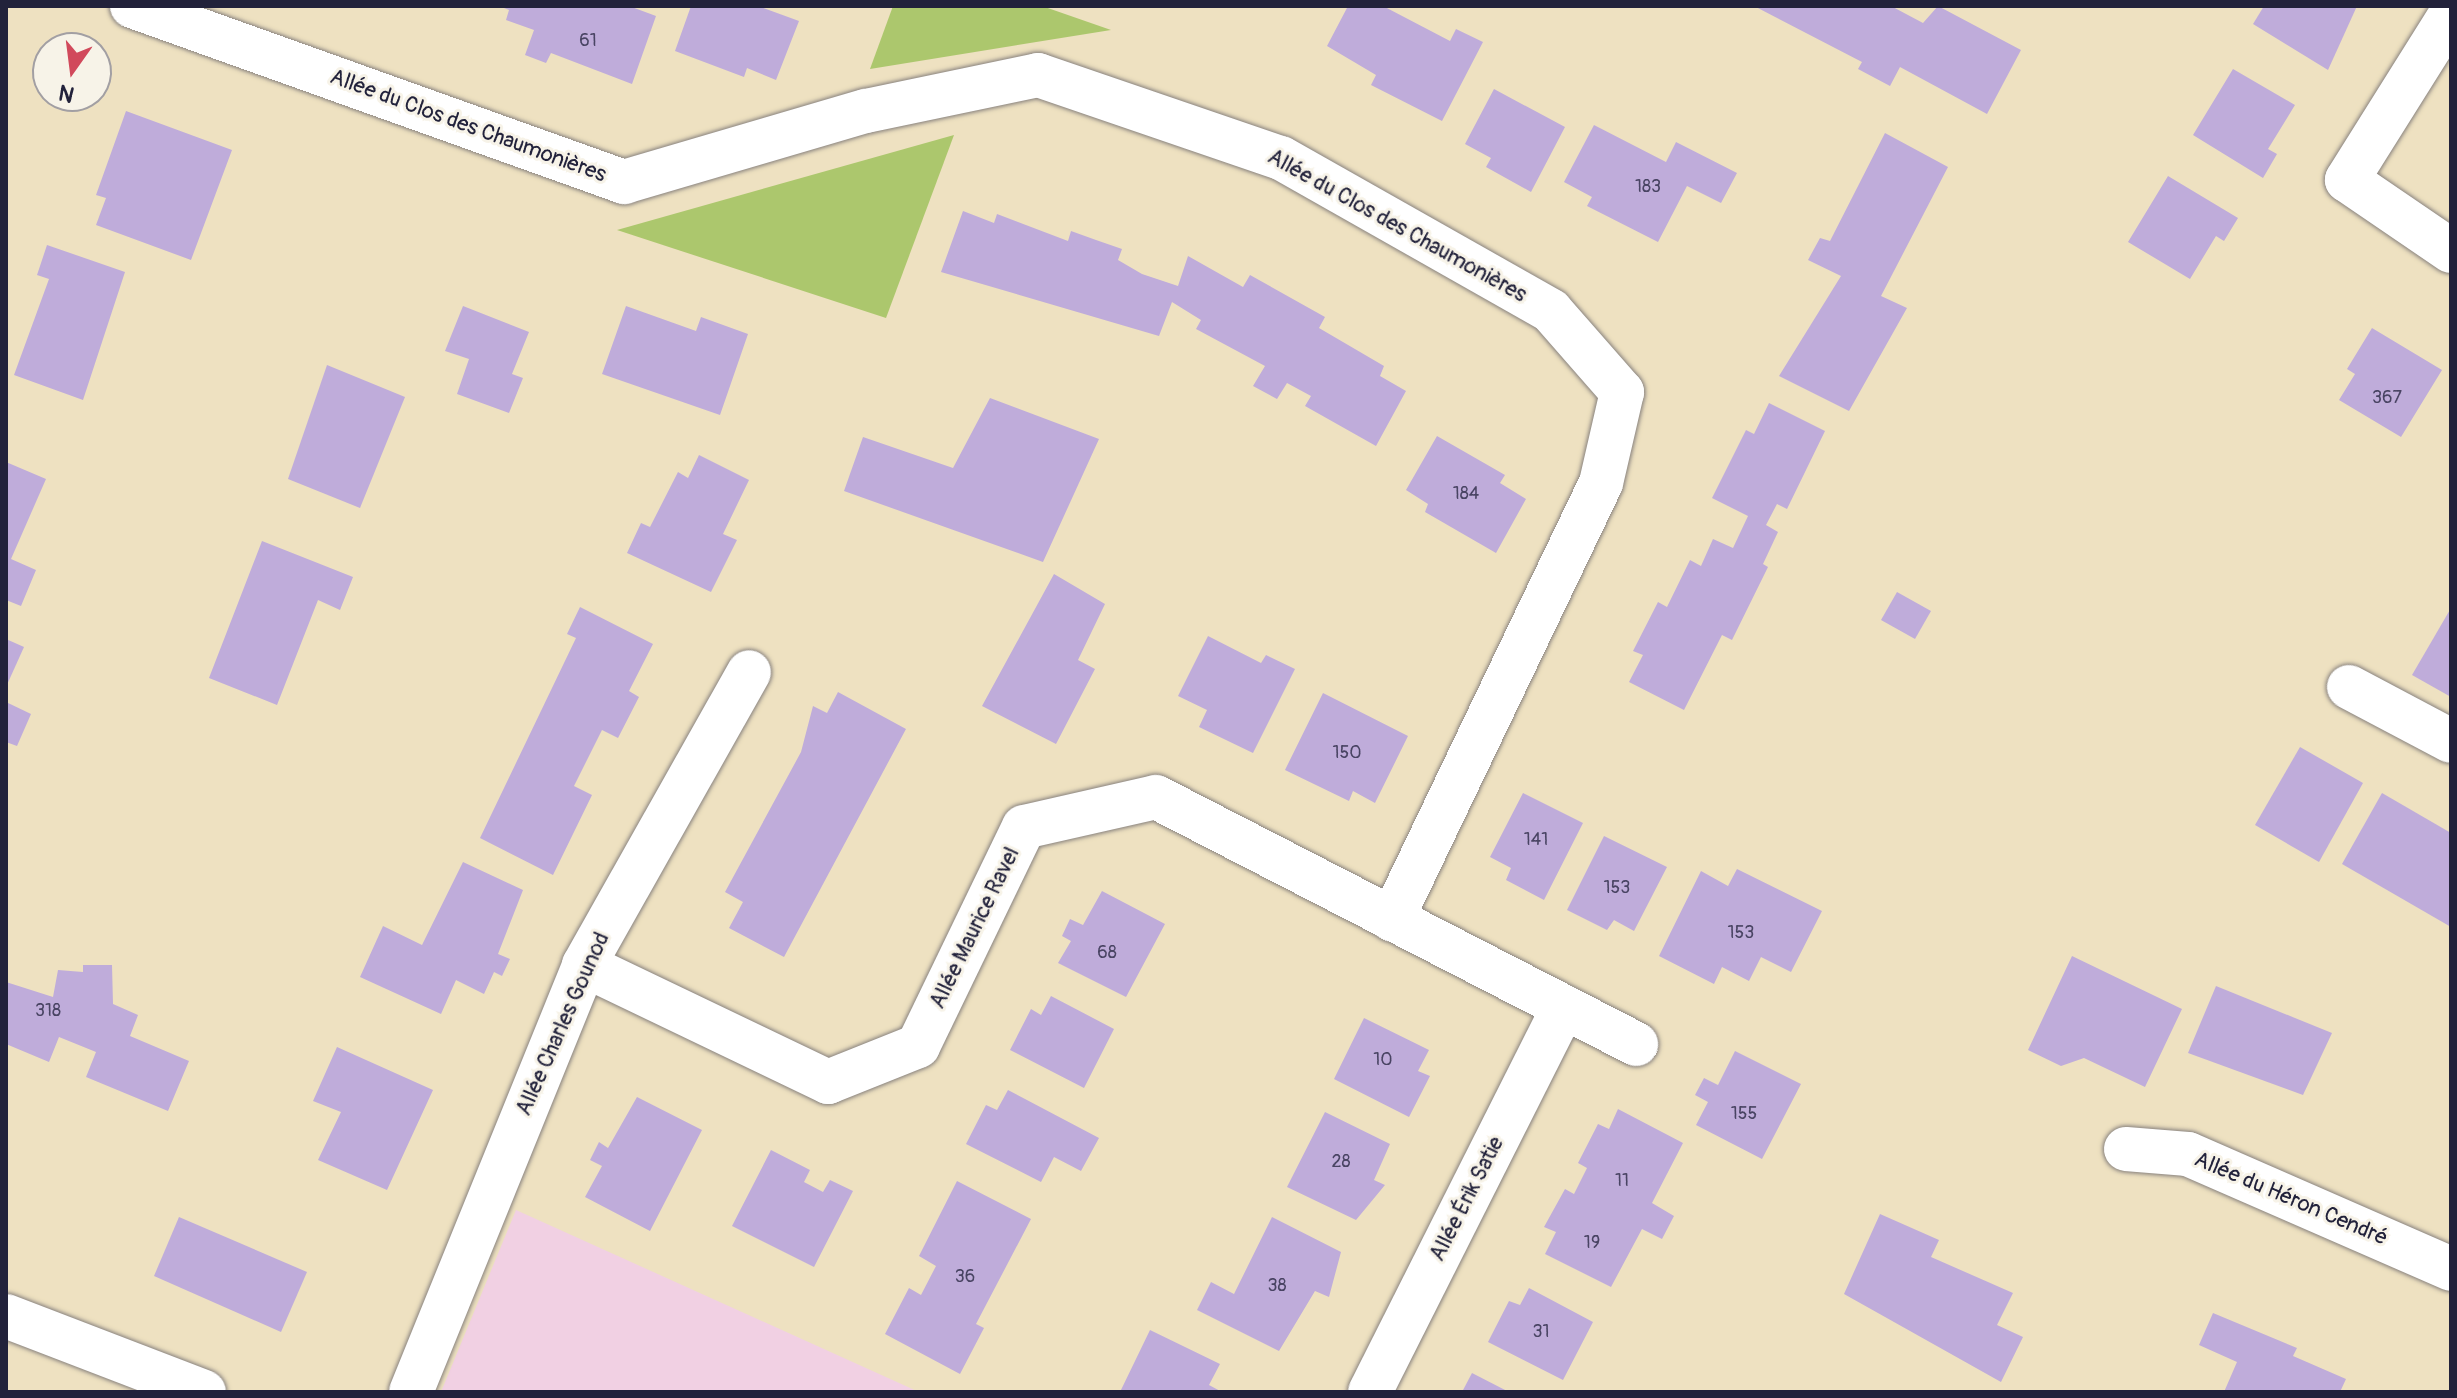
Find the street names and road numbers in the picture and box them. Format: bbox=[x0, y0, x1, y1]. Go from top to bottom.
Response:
street label: Allée du Clos des Chaumonières bbox=[326, 64, 610, 188]
street label: Allée du Clos des Chaumonières bbox=[1263, 144, 1531, 308]
street label: Allée Maurice Ravel bbox=[924, 843, 1026, 1013]
street label: Allée Charles Gounod bbox=[511, 928, 615, 1120]
street label: Allée Érik Satie bbox=[1424, 1132, 1510, 1266]
street label: Allée du Héron Cendré bbox=[2190, 1146, 2392, 1252]

